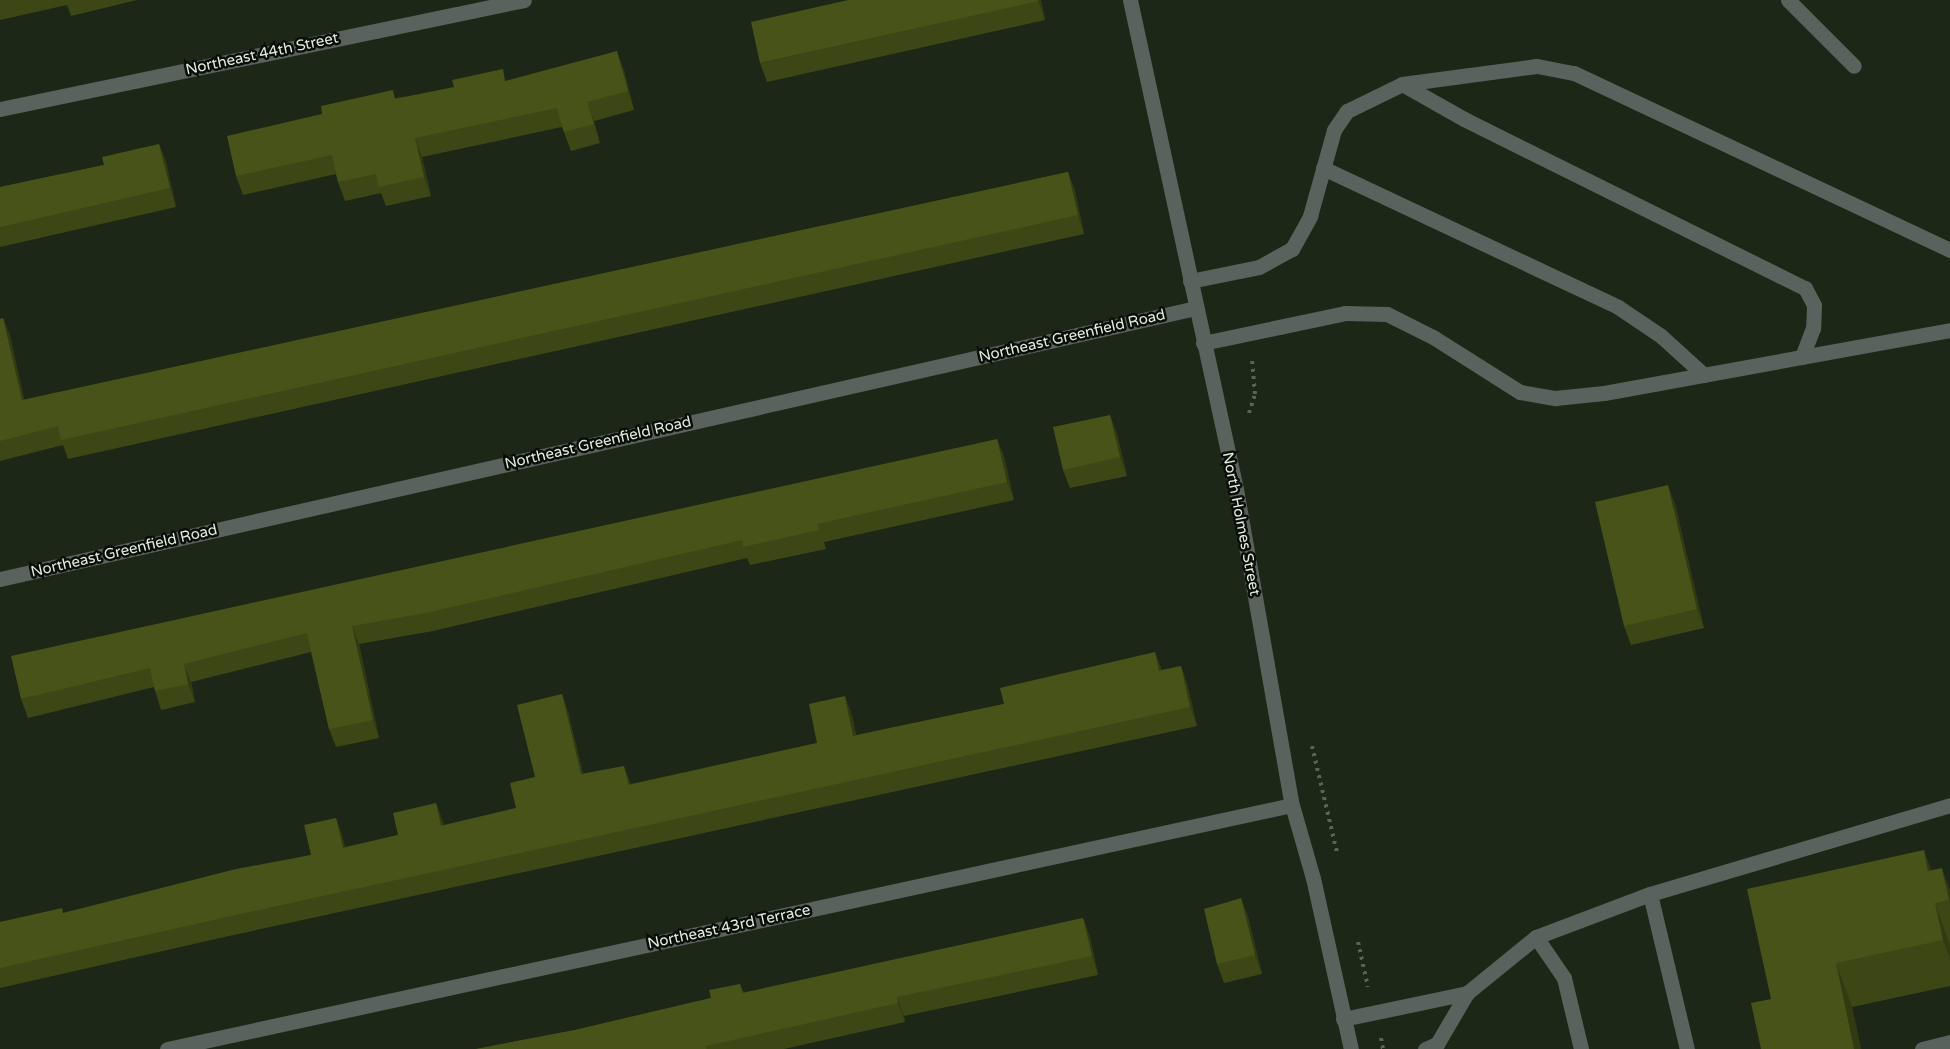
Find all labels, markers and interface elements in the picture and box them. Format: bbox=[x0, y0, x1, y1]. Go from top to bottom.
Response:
street label: Northeast 44th Street bbox=[184, 29, 340, 79]
street label: Northeast Greenfield Road bbox=[977, 306, 1167, 366]
street label: Northeast Greenfield Road bbox=[503, 413, 693, 473]
street label: North Holmes Street bbox=[1218, 451, 1264, 597]
street label: Northeast Greenfield Road bbox=[29, 521, 219, 581]
street label: Northeast 43rd Terrace bbox=[646, 901, 812, 953]

